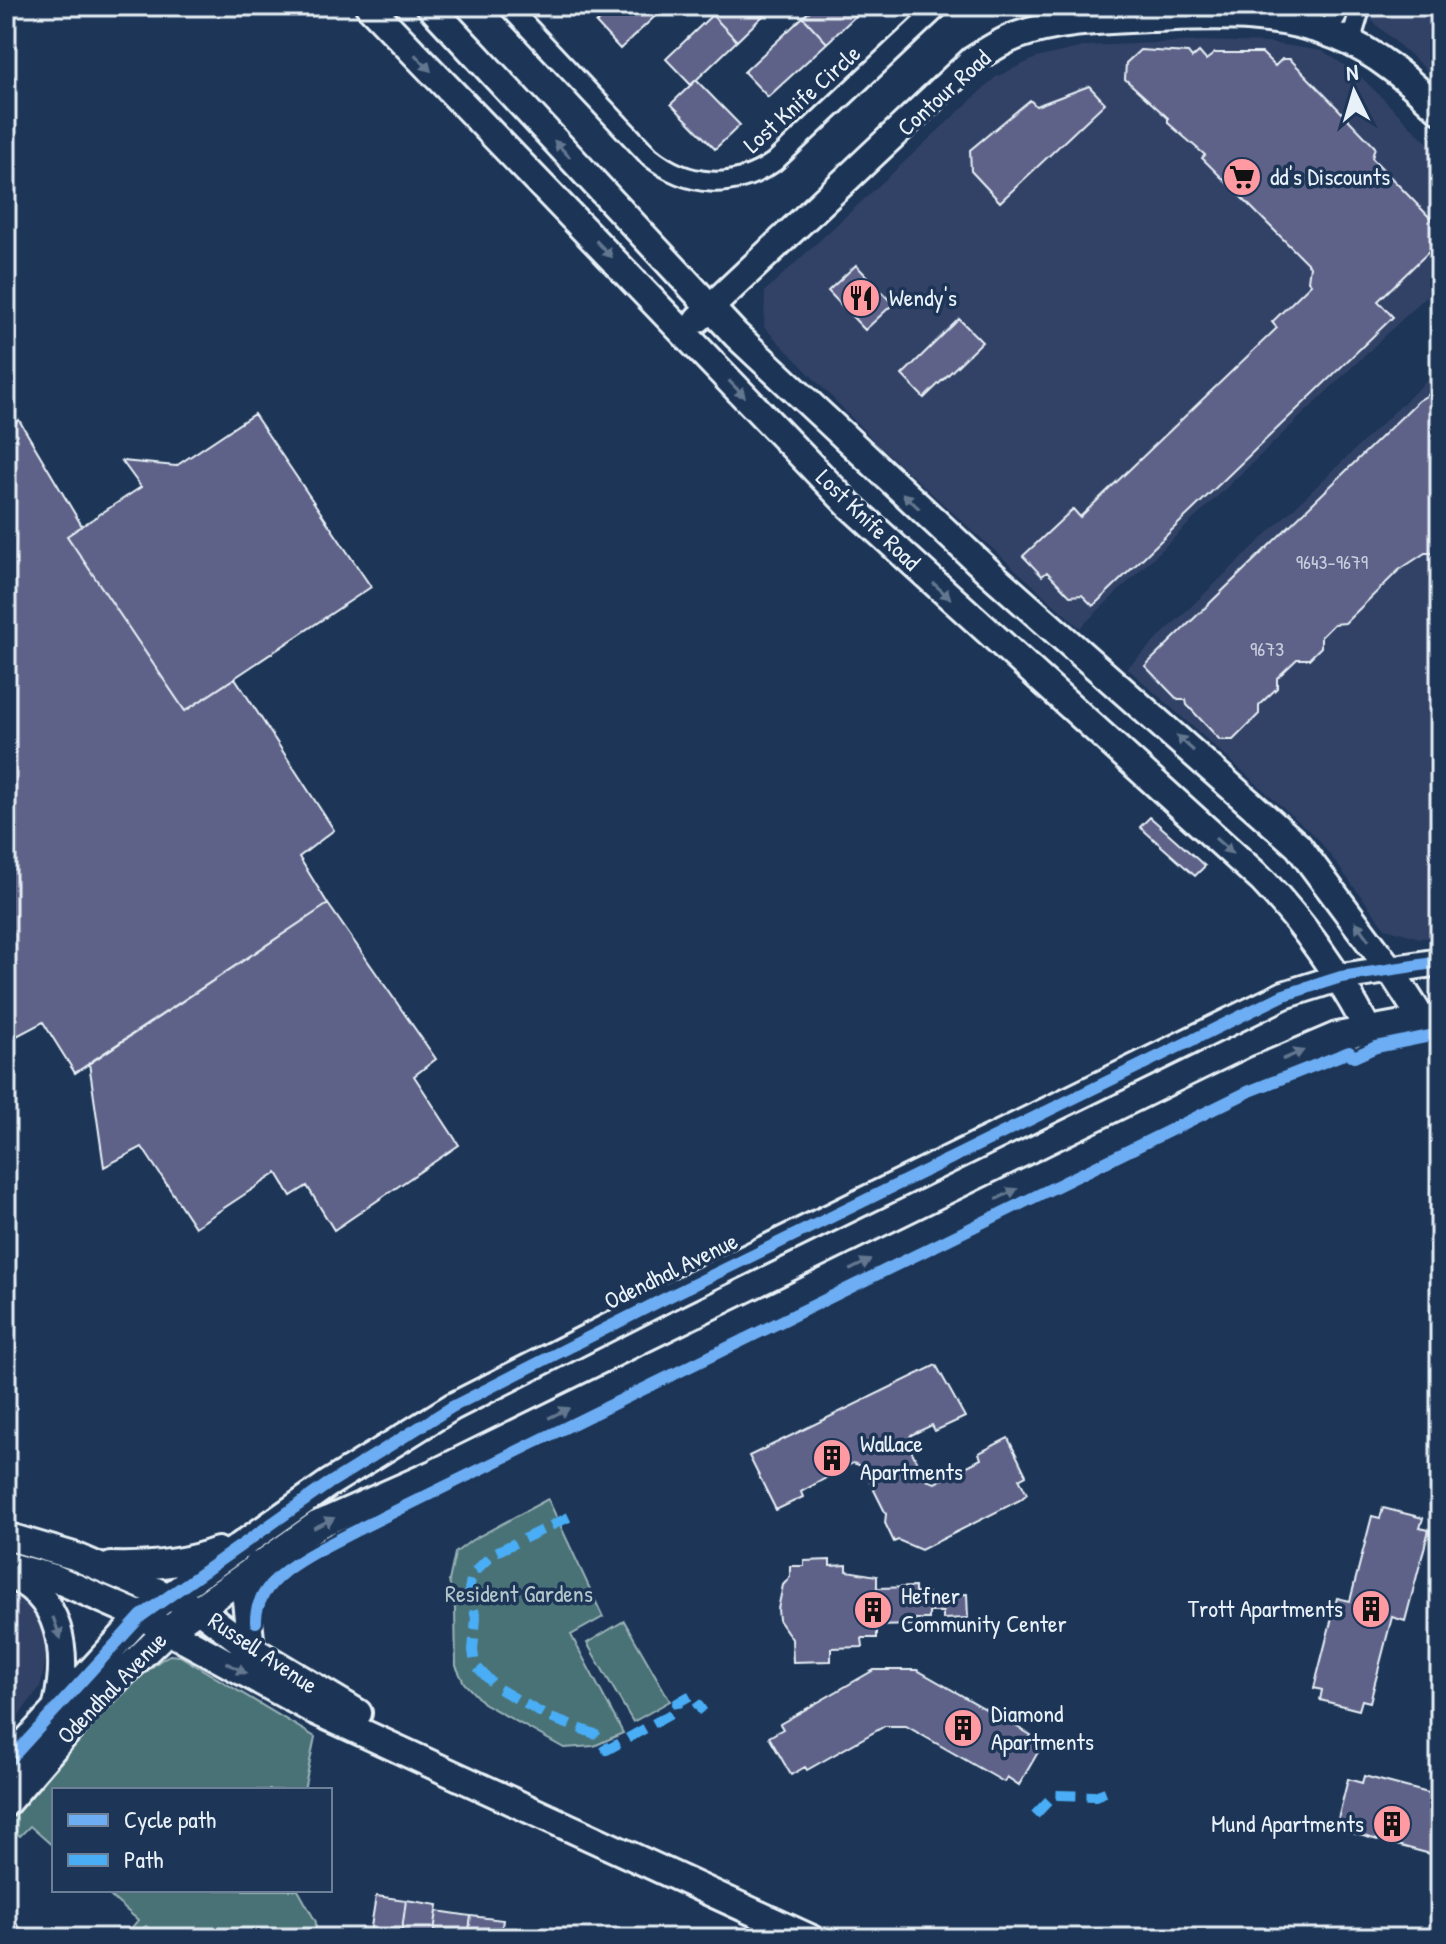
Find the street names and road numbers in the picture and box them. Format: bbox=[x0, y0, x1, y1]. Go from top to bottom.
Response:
street label: Lost Knife Circle bbox=[736, 37, 867, 159]
street label: Contour Road bbox=[890, 42, 997, 143]
street label: Lost Knife Road bbox=[810, 461, 928, 577]
street label: Odendhal Avenue bbox=[599, 1224, 743, 1316]
street label: Russell Avenue bbox=[203, 1604, 325, 1701]
street label: Odendhal Avenue bbox=[50, 1624, 173, 1750]

